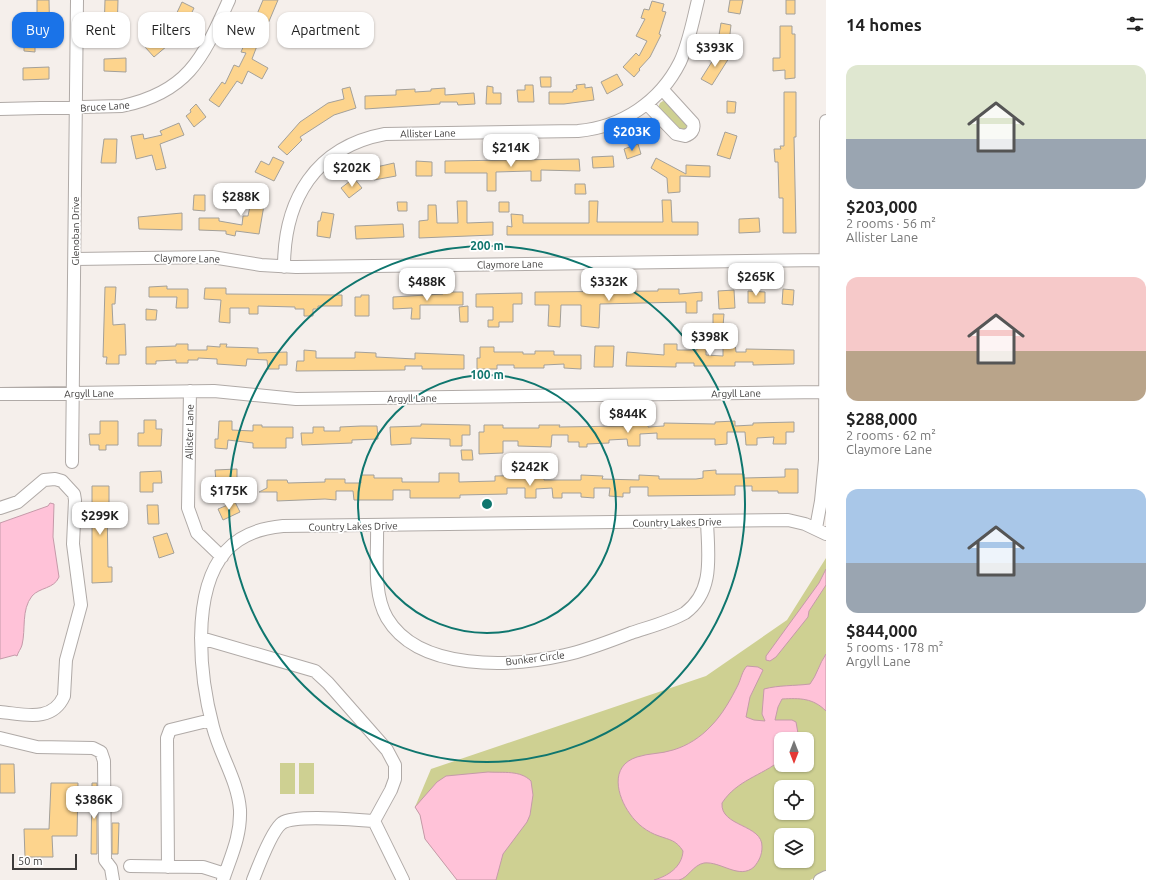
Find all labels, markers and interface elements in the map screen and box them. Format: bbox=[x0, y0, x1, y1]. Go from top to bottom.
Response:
chip: Buy bbox=[12, 12, 64, 48]
chip: Rent bbox=[72, 12, 130, 48]
chip: Filters bbox=[138, 12, 205, 48]
chip: New bbox=[213, 12, 269, 48]
chip: Apartment bbox=[277, 12, 374, 48]
icon: filters bbox=[1124, 13, 1146, 35]
text: 14 homes bbox=[846, 15, 922, 34]
pin: $393K bbox=[687, 34, 743, 68]
text: $393K bbox=[696, 40, 734, 54]
icon: home bbox=[960, 91, 1032, 163]
street label: Bruce Lane bbox=[80, 99, 130, 114]
pin: $203K bbox=[604, 118, 660, 152]
text: $203K bbox=[613, 124, 651, 138]
street label: Allister Lane bbox=[400, 128, 456, 139]
pin: $214K bbox=[483, 134, 539, 168]
text: $214K bbox=[492, 140, 530, 154]
pin: $202K bbox=[324, 154, 380, 188]
text: $202K bbox=[333, 160, 371, 174]
pin: $288K bbox=[213, 183, 269, 217]
text: $288K bbox=[222, 189, 260, 203]
street label: Glenoban Drive bbox=[70, 197, 81, 265]
text: $203,000 bbox=[846, 197, 917, 216]
text: 2 rooms · 56 m² bbox=[846, 216, 936, 230]
text: Allister Lane bbox=[846, 230, 918, 244]
text: 200 m bbox=[470, 239, 504, 252]
street label: Claymore Lane bbox=[154, 252, 220, 265]
street label: Claymore Lane bbox=[477, 258, 543, 271]
pin: $265K bbox=[728, 263, 784, 297]
pin: $488K bbox=[399, 268, 455, 302]
pin: $332K bbox=[581, 268, 637, 302]
text: $265K bbox=[737, 269, 775, 283]
text: $488K bbox=[408, 274, 446, 288]
text: $332K bbox=[590, 274, 628, 288]
icon: home bbox=[960, 303, 1032, 375]
pin: $398K bbox=[682, 323, 738, 357]
text: $398K bbox=[691, 329, 729, 343]
text: 100 m bbox=[470, 368, 504, 381]
street label: Argyll Lane bbox=[64, 388, 114, 399]
street label: Argyll Lane bbox=[711, 388, 761, 399]
street label: Argyll Lane bbox=[387, 393, 437, 404]
pin: $844K bbox=[600, 400, 656, 434]
street label: Allister Lane bbox=[184, 404, 195, 460]
text: $844K bbox=[609, 406, 647, 420]
text: $288,000 bbox=[846, 409, 917, 428]
text: 2 rooms · 62 m² bbox=[846, 428, 936, 442]
text: Claymore Lane bbox=[846, 442, 932, 456]
pin: $242K bbox=[502, 453, 558, 487]
text: $242K bbox=[511, 459, 549, 473]
pin: $175K bbox=[201, 477, 257, 511]
text: $175K bbox=[210, 483, 248, 497]
centre of rings bbox=[480, 497, 494, 511]
pin: $299K bbox=[72, 502, 128, 536]
text: $299K bbox=[81, 508, 119, 522]
icon: home bbox=[960, 515, 1032, 587]
street label: Country Lakes Drive bbox=[632, 516, 722, 529]
street label: Country Lakes Drive bbox=[308, 520, 398, 533]
text: $844,000 bbox=[846, 621, 917, 640]
text: 5 rooms · 178 m² bbox=[846, 640, 943, 654]
street label: Bunker Circle bbox=[505, 649, 565, 668]
text: Argyll Lane bbox=[846, 654, 911, 668]
north arrow bbox=[774, 732, 814, 772]
map controls bbox=[774, 732, 814, 868]
button: locate bbox=[774, 780, 814, 820]
pin: $386K bbox=[66, 786, 122, 820]
text: $386K bbox=[75, 792, 113, 806]
button: layers bbox=[774, 828, 814, 868]
scale bar bbox=[12, 852, 77, 871]
text: 50 m bbox=[18, 855, 42, 867]

